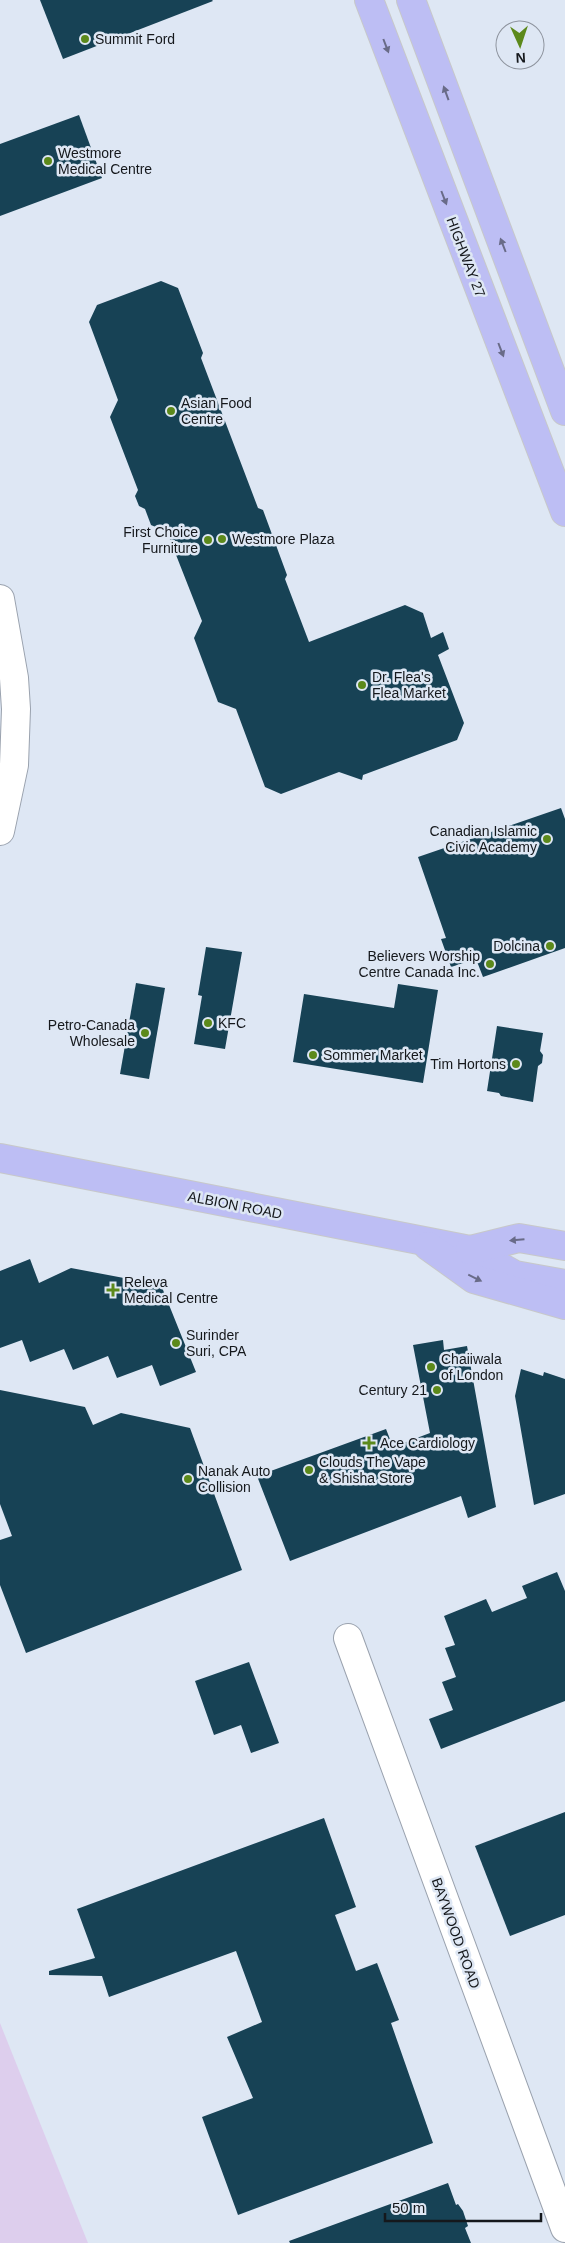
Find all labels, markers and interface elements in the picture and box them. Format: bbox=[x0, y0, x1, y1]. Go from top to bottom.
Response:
north arrow bbox=[495, 20, 545, 70]
place label: Summit Ford bbox=[95, 31, 175, 47]
marker: Summit Ford bbox=[79, 33, 91, 45]
one-way arrow bbox=[383, 38, 390, 53]
text: N bbox=[515, 50, 526, 66]
one-way arrow bbox=[442, 85, 450, 100]
place label: Westmore Medical Centre bbox=[58, 145, 152, 177]
marker: Westmore Medical Centre bbox=[42, 155, 54, 167]
one-way arrow bbox=[440, 190, 448, 205]
street label: HIGHWAY 27 bbox=[443, 215, 489, 300]
one-way arrow bbox=[499, 238, 506, 253]
one-way arrow bbox=[498, 342, 505, 357]
place label: Asian Food Centre bbox=[181, 395, 252, 427]
marker: Asian Food Centre bbox=[165, 405, 177, 417]
place label: First Choice Furniture bbox=[123, 524, 198, 556]
place label: Westmore Plaza bbox=[232, 531, 335, 547]
marker: Westmore Plaza bbox=[216, 533, 228, 545]
marker: First Choice Furniture bbox=[202, 534, 214, 546]
place label: Dr. Flea's Flea Market bbox=[372, 669, 446, 701]
marker: Dr. Flea's Flea Market bbox=[356, 679, 368, 691]
place label: Canadian Islamic Civic Academy bbox=[430, 823, 537, 855]
marker: Canadian Islamic Civic Academy bbox=[541, 833, 553, 845]
place label: Dolcina bbox=[493, 938, 540, 954]
marker: Dolcina bbox=[544, 940, 556, 952]
place label: Believers Worship Centre Canada Inc. bbox=[359, 948, 480, 980]
marker: Believers Worship Centre Canada Inc. bbox=[484, 958, 496, 970]
place label: KFC bbox=[218, 1015, 246, 1031]
place label: Petro-Canada Wholesale bbox=[48, 1017, 135, 1049]
marker: KFC bbox=[202, 1017, 214, 1029]
marker: Petro-Canada Wholesale bbox=[139, 1027, 151, 1039]
place label: Sommer Market bbox=[323, 1047, 423, 1063]
marker: Sommer Market bbox=[307, 1049, 319, 1061]
place label: Tim Hortons bbox=[430, 1056, 506, 1072]
marker: Tim Hortons bbox=[510, 1058, 522, 1070]
street label: ALBION ROAD bbox=[187, 1188, 283, 1222]
one-way arrow bbox=[509, 1236, 525, 1244]
place label: Releva Medical Centre bbox=[124, 1274, 218, 1306]
one-way arrow bbox=[468, 1274, 482, 1282]
marker: Releva Medical Centre bbox=[106, 1283, 120, 1297]
place label: Surinder Suri, CPA bbox=[186, 1327, 247, 1359]
marker: Surinder Suri, CPA bbox=[170, 1337, 182, 1349]
place label: Chaiiwala of London bbox=[441, 1351, 503, 1383]
marker: Chaiiwala of London bbox=[425, 1361, 437, 1373]
place label: Century 21 bbox=[359, 1382, 427, 1398]
marker: Century 21 bbox=[431, 1384, 443, 1396]
place label: Ace Cardiology bbox=[380, 1435, 475, 1451]
marker: Ace Cardiology bbox=[362, 1436, 376, 1450]
place label: Clouds The Vape & Shisha Store bbox=[319, 1454, 426, 1486]
place label: Nanak Auto Collision bbox=[198, 1463, 271, 1495]
marker: Clouds The Vape & Shisha Store bbox=[303, 1464, 315, 1476]
marker: Nanak Auto Collision bbox=[182, 1473, 194, 1485]
street label: BAYWOOD ROAD bbox=[429, 1876, 483, 1990]
scale bar bbox=[385, 2190, 541, 2222]
text: 50 m bbox=[392, 2199, 425, 2216]

